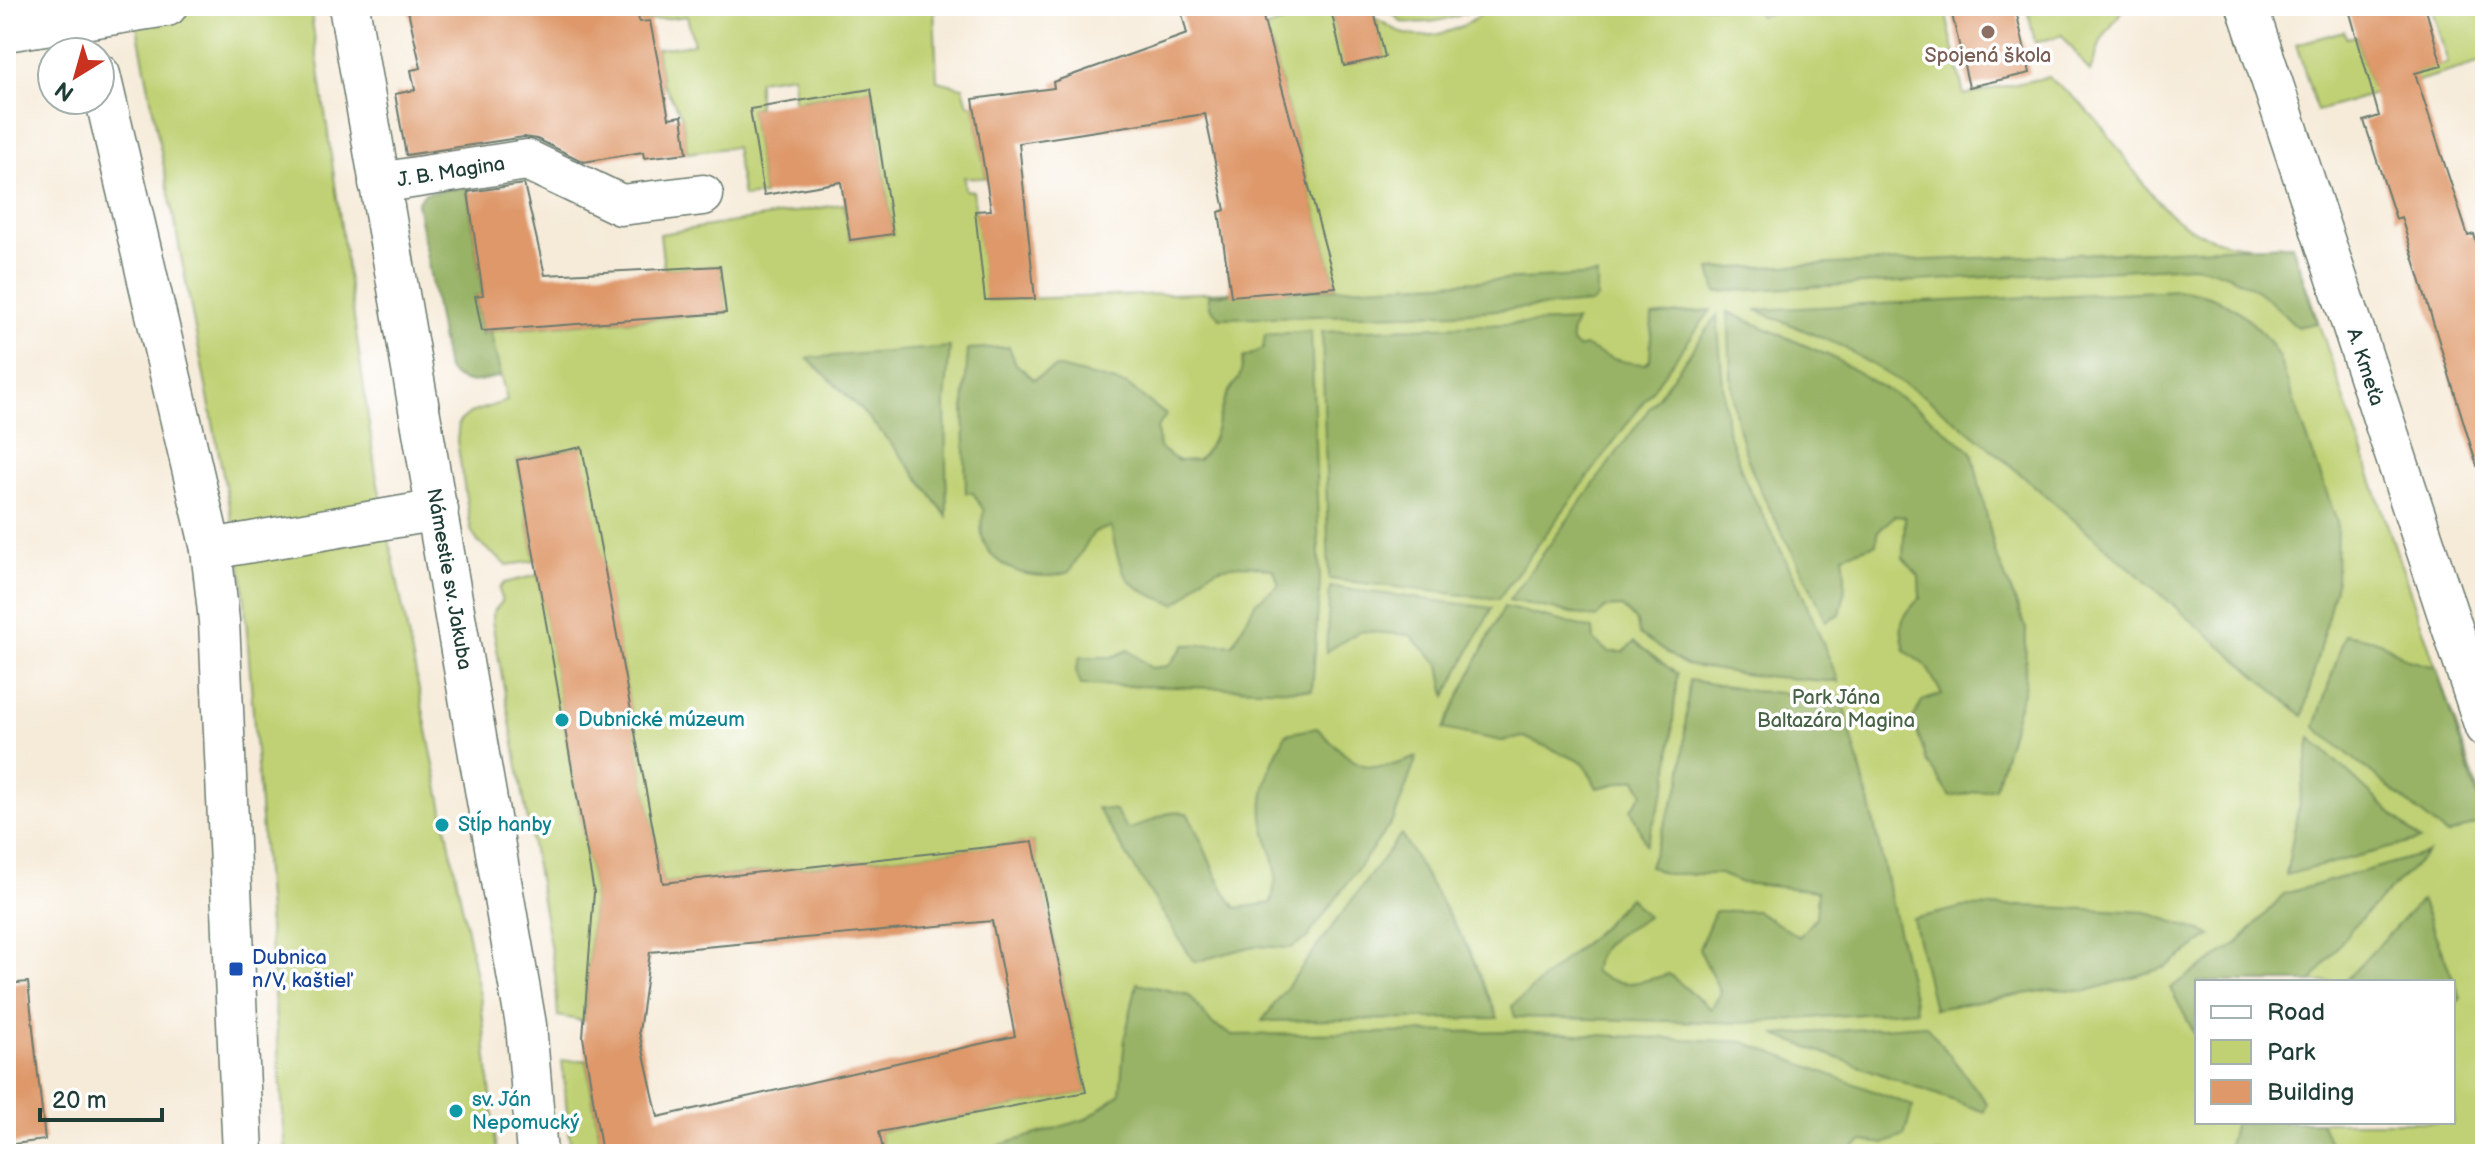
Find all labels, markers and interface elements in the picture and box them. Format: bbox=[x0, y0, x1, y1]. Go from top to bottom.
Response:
marker: Spojená škola bbox=[1979, 23, 1997, 41]
north arrow bbox=[36, 36, 116, 116]
place label: Spojená škola bbox=[1925, 44, 2051, 68]
text: N bbox=[50, 75, 80, 107]
street label: J. B. Magina bbox=[395, 152, 507, 192]
street label: A. Kmeťa bbox=[2341, 325, 2389, 409]
street label: Námestie sv. Jakuba bbox=[421, 486, 477, 672]
park label: Park Jána Baltazára Magina bbox=[1757, 686, 1915, 733]
place label: Dubnické múzeum bbox=[578, 708, 745, 732]
marker: Dubnické múzeum bbox=[553, 711, 571, 729]
place label: Stĺp hanby bbox=[458, 810, 552, 837]
marker: Stĺp hanby bbox=[433, 816, 451, 834]
place label: Dubnica n/V, kaštieľ bbox=[252, 946, 353, 993]
marker: Dubnica n/V, kaštieľ bbox=[227, 960, 245, 978]
legend bbox=[2195, 980, 2455, 1124]
text: Road bbox=[2267, 998, 2325, 1027]
text: Park bbox=[2267, 1038, 2315, 1067]
scale bar bbox=[40, 1072, 162, 1122]
text: Building bbox=[2267, 1078, 2354, 1107]
text: 20 m bbox=[52, 1086, 107, 1115]
place label: sv. Ján Nepomucký bbox=[472, 1088, 579, 1135]
marker: sv. Ján Nepomucký bbox=[447, 1102, 465, 1120]

